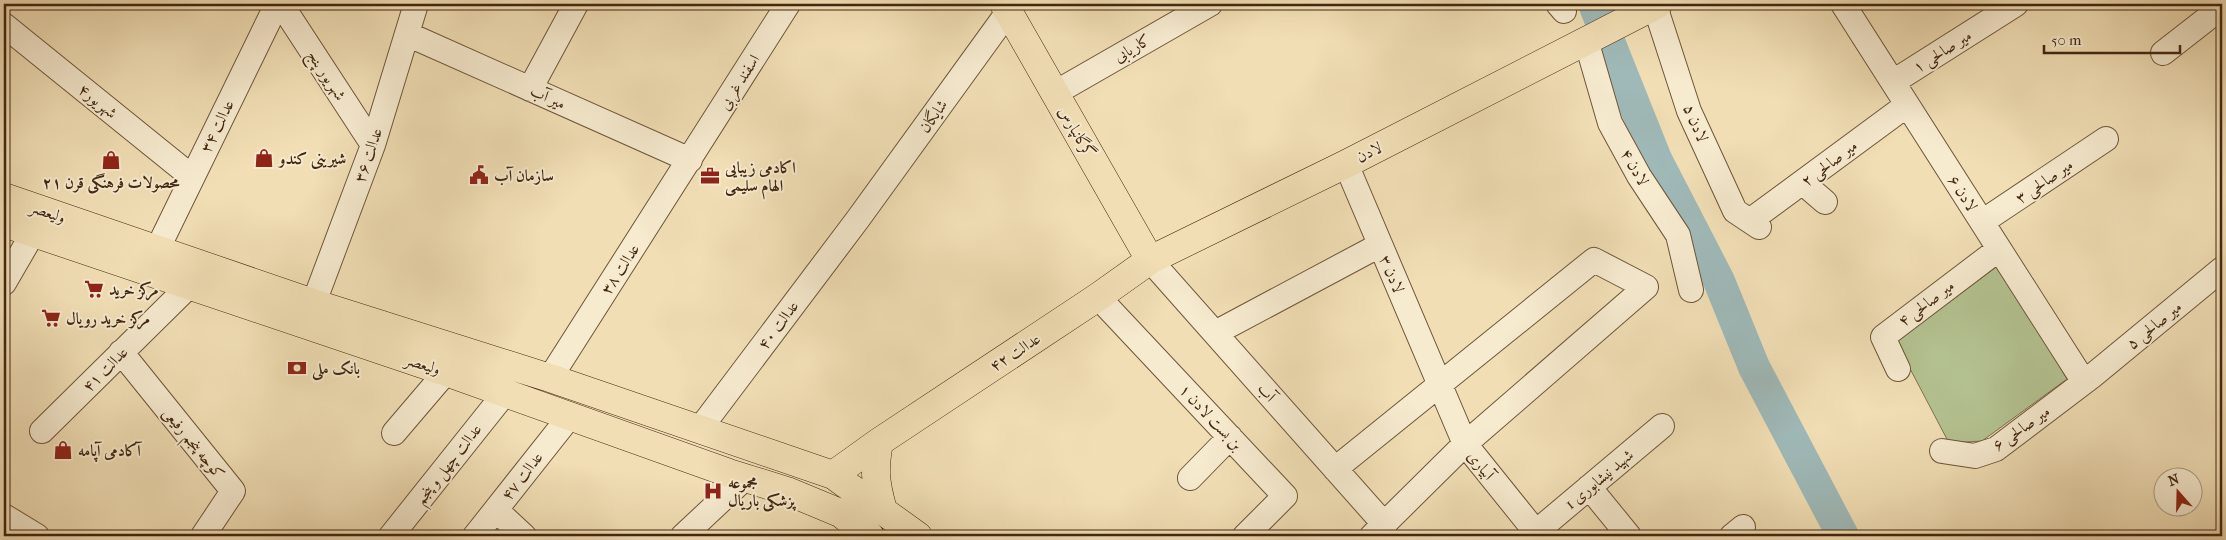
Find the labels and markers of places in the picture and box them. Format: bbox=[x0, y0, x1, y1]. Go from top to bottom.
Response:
shop icon: شیرینی کندو bbox=[253, 147, 275, 169]
shop icon: محصولات فرهنگی قرن ۲۱ bbox=[100, 149, 122, 171]
place label: شیرینی کندو bbox=[277, 149, 346, 170]
place label: اکادمی زیبایی الهام سلیمی bbox=[724, 158, 796, 200]
public building icon: سازمان آب bbox=[468, 164, 490, 186]
office icon: اکادمی زیبایی الهام سلیمی bbox=[699, 165, 721, 187]
place label: سازمان آب bbox=[494, 166, 554, 186]
place label: محصولات فرهنگی قرن ۲۱ bbox=[43, 173, 180, 194]
supermarket icon: مرکز خرید bbox=[83, 278, 105, 300]
place label: مرکز خرید bbox=[109, 280, 159, 301]
supermarket icon: مرکز خرید رویال bbox=[40, 307, 62, 329]
place label: مرکز خرید رویال bbox=[66, 309, 150, 330]
bank icon: بانک ملی bbox=[286, 357, 308, 379]
place label: بانک ملی bbox=[311, 359, 360, 381]
shop icon: آکادمی آپامه bbox=[52, 439, 74, 461]
place label: آکادمی آپامه bbox=[78, 441, 143, 463]
place label: مجموعه پزشکی باریال bbox=[728, 473, 797, 512]
hospital icon: مجموعه پزشکی باریال bbox=[702, 480, 724, 502]

